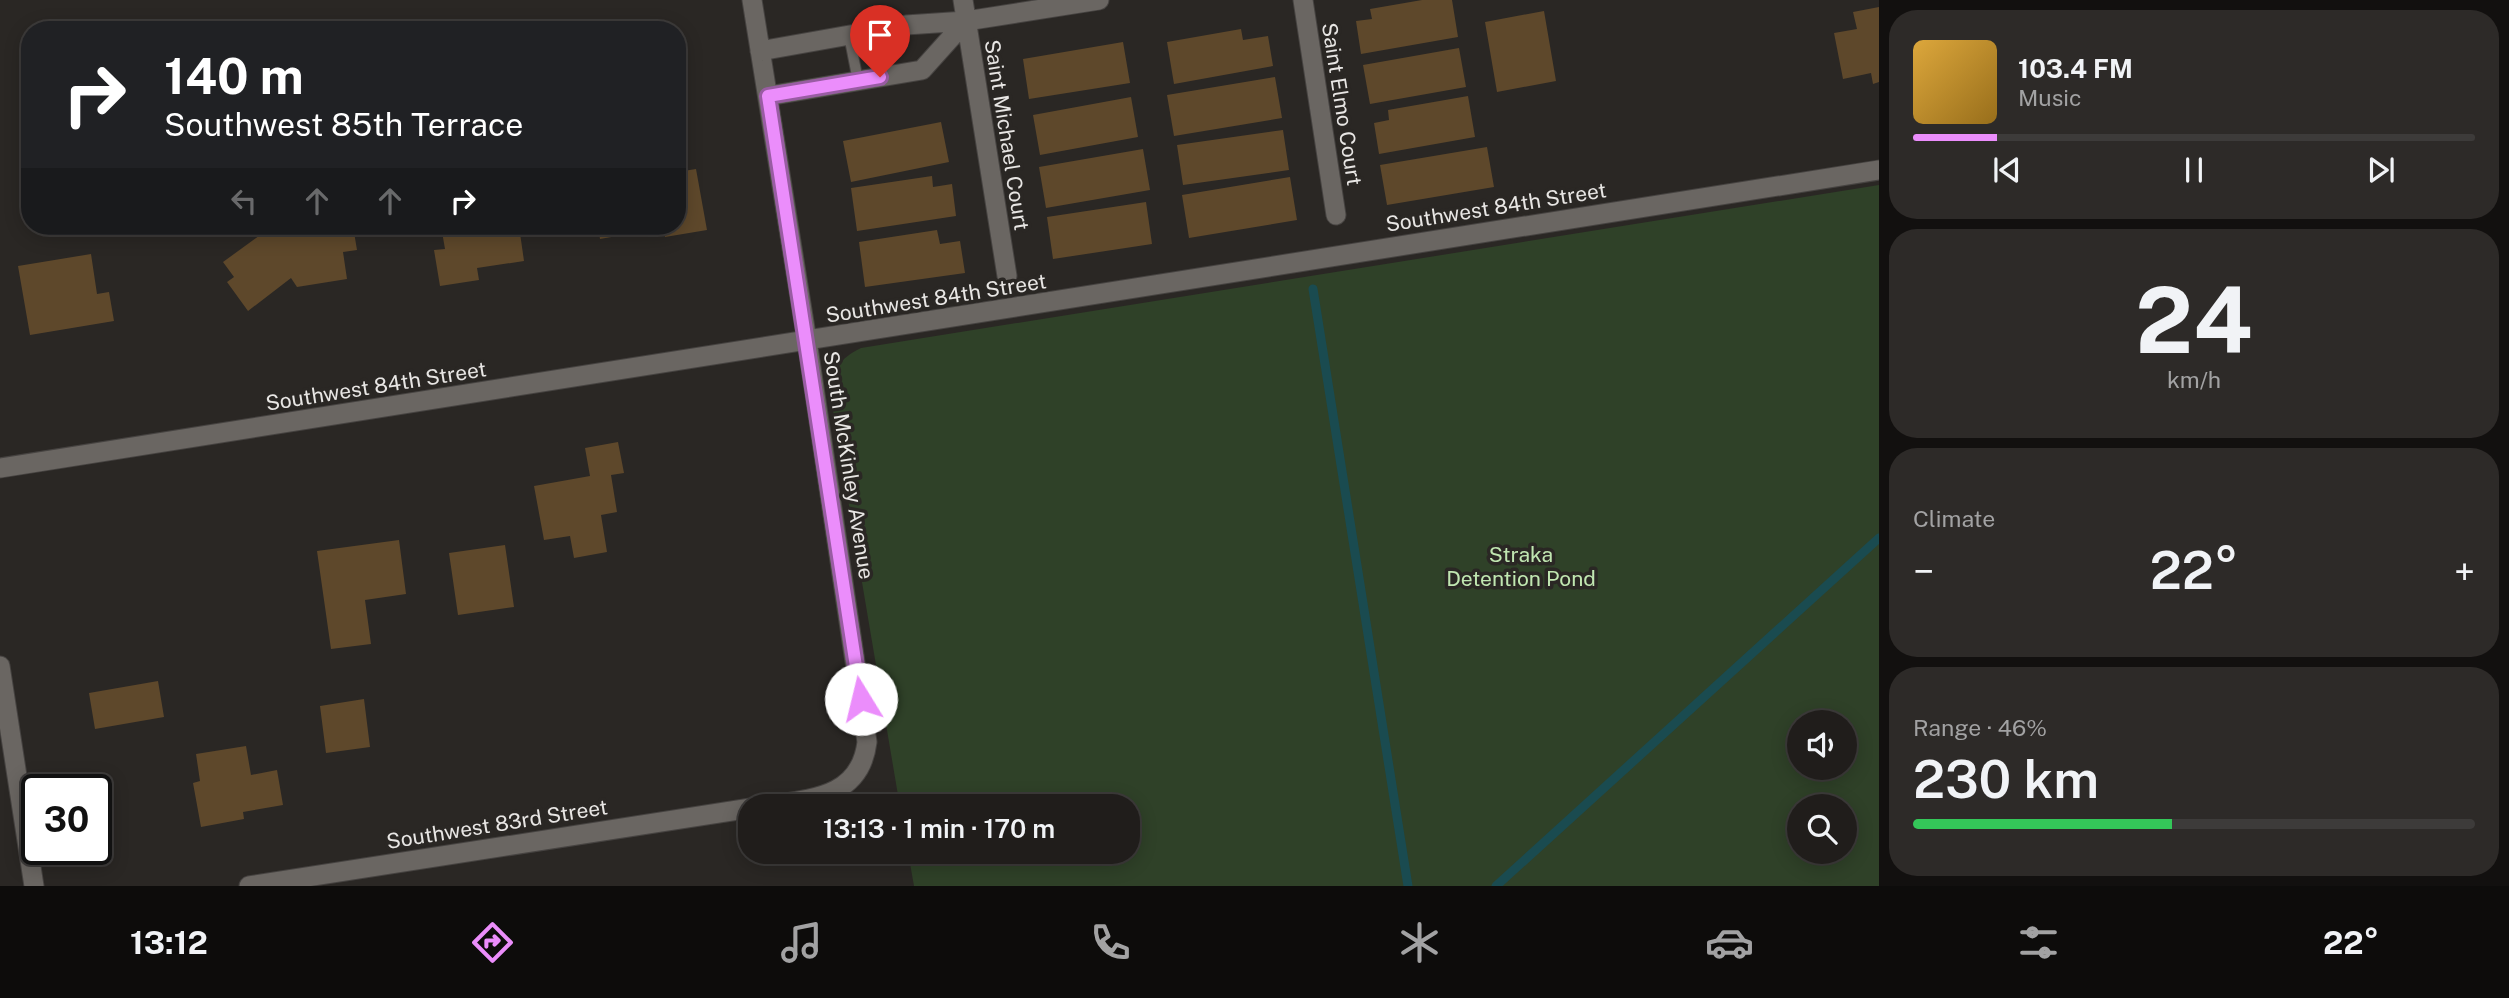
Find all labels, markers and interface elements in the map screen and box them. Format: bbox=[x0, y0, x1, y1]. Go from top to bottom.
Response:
pin bbox=[850, 5, 910, 77]
icon: arrive bbox=[861, 16, 899, 54]
street label: Saint Elmo Court bbox=[1317, 21, 1367, 187]
street label: Saint Michael Court bbox=[980, 38, 1034, 232]
text: 140 m bbox=[164, 47, 304, 105]
icon: right bbox=[49, 49, 140, 140]
text: 103.4 FM bbox=[2018, 53, 2133, 84]
text: Music bbox=[2018, 84, 2082, 111]
text: Southwest 85th Terrace bbox=[164, 106, 523, 143]
icon: previous bbox=[1988, 151, 2026, 189]
icon: pause bbox=[2175, 151, 2213, 189]
icon: next bbox=[2362, 151, 2400, 189]
street label: Southwest 84th Street bbox=[1384, 177, 1608, 237]
icon: left bbox=[225, 182, 263, 220]
icon: ahead bbox=[298, 182, 336, 220]
icon: ahead bbox=[371, 182, 409, 220]
icon: right bbox=[444, 182, 482, 220]
text: 24 bbox=[2135, 267, 2253, 373]
street label: Southwest 84th Street bbox=[824, 268, 1048, 328]
street label: South McKinley Avenue bbox=[819, 349, 879, 581]
street label: Southwest 84th Street bbox=[264, 356, 488, 416]
text: km/h bbox=[2167, 366, 2221, 393]
text: Climate bbox=[1913, 505, 1995, 532]
text: 22° bbox=[2150, 540, 2238, 601]
park label: Straka Detention Pond bbox=[1446, 542, 1596, 591]
text: − bbox=[1913, 549, 1934, 594]
text: + bbox=[2454, 549, 2475, 594]
position arrow bbox=[824, 662, 898, 736]
map controls bbox=[1787, 710, 1857, 864]
button: sound bbox=[1787, 710, 1857, 780]
text: Range · 46% bbox=[1913, 714, 2047, 741]
text: 230 km bbox=[1913, 749, 2099, 810]
speed limit sign: 30 bbox=[21, 774, 112, 865]
street label: Southwest 83rd Street bbox=[385, 794, 609, 854]
button: search bbox=[1787, 794, 1857, 864]
text: 13:13 · 1 min · 170 m bbox=[823, 813, 1055, 844]
icon: directions bbox=[468, 918, 517, 967]
icon: music bbox=[777, 918, 826, 967]
icon: phone bbox=[1086, 918, 1135, 967]
icon: climate bbox=[1395, 918, 1444, 967]
icon: car bbox=[1705, 918, 1754, 967]
icon: filters bbox=[2014, 918, 2063, 967]
text: 13:12 bbox=[130, 924, 208, 961]
text: 22° bbox=[2323, 924, 2379, 961]

